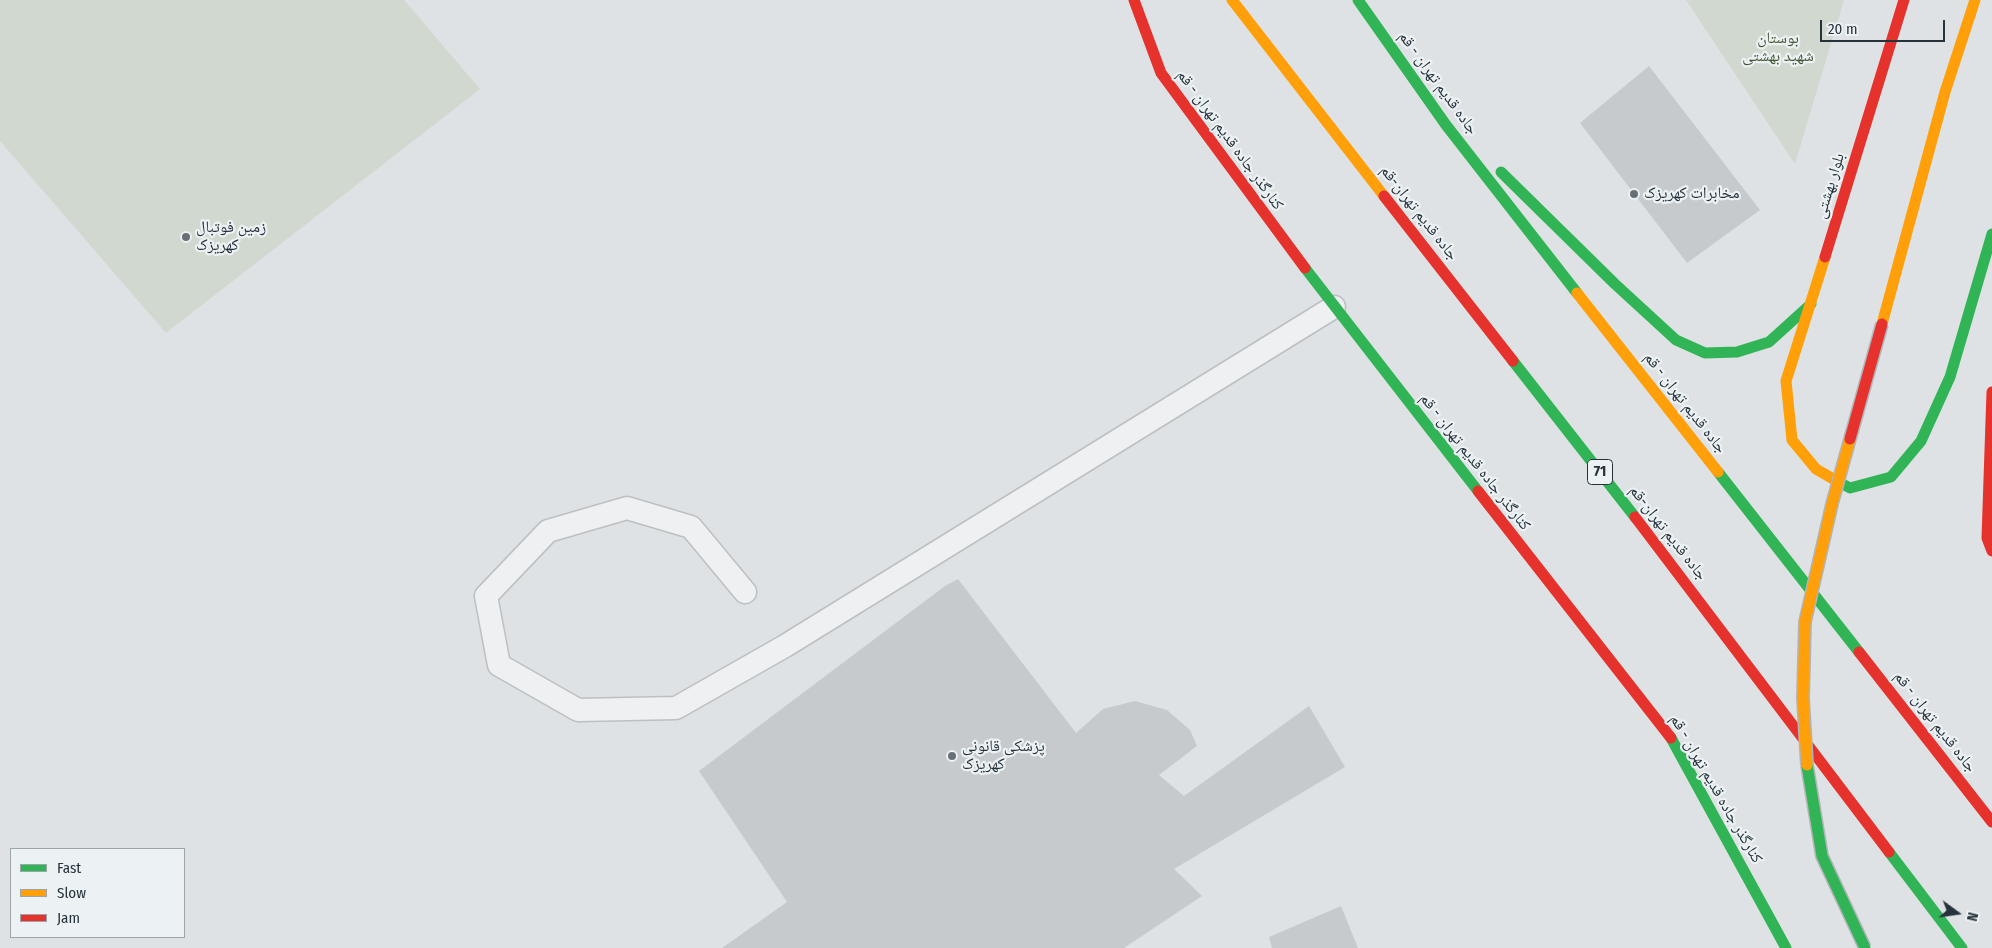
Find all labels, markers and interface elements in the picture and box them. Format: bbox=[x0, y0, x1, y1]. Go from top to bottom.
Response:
scale bar bbox=[1822, 10, 1947, 42]
text: 20 m bbox=[1828, 20, 1858, 38]
street label: جاده قدیم تهران - قم bbox=[1394, 28, 1482, 138]
park label: بوستان شهید بهشتی bbox=[1742, 29, 1814, 67]
street label: کنارگذر جاده قدیم تهران - قم bbox=[1173, 66, 1287, 214]
street label: بلوار بهشتی bbox=[1811, 151, 1849, 221]
street label: جاده قدیم تهران-قم bbox=[1376, 162, 1462, 264]
place label: مخابرات کهریزک bbox=[1644, 184, 1739, 204]
marker: مخابرات کهریزک bbox=[1628, 188, 1640, 200]
place label: زمین فوتبال کهریزک bbox=[196, 218, 266, 256]
marker: زمین فوتبال کهریزک bbox=[180, 231, 192, 243]
street label: جاده قدیم تهران - قم bbox=[1640, 349, 1730, 457]
street label: کنارگذر جاده قدیم تهران - قم bbox=[1416, 390, 1534, 534]
road number: 71 bbox=[1588, 460, 1612, 484]
street label: جاده قدیم تهران-قم bbox=[1625, 482, 1711, 584]
street label: جاده قدیم تهران - قم bbox=[1890, 668, 1980, 776]
street label: کنارگذر جاده قدیم تهران - قم bbox=[1666, 711, 1766, 867]
place label: پزشکی قانونی کهریزک bbox=[962, 737, 1045, 775]
marker: پزشکی قانونی کهریزک bbox=[946, 750, 958, 762]
legend bbox=[10, 848, 185, 938]
text: Fast bbox=[57, 859, 81, 877]
text: Slow bbox=[57, 884, 86, 902]
north arrow bbox=[1932, 888, 1982, 938]
text: Jam bbox=[57, 909, 80, 927]
text: N bbox=[1963, 911, 1981, 923]

